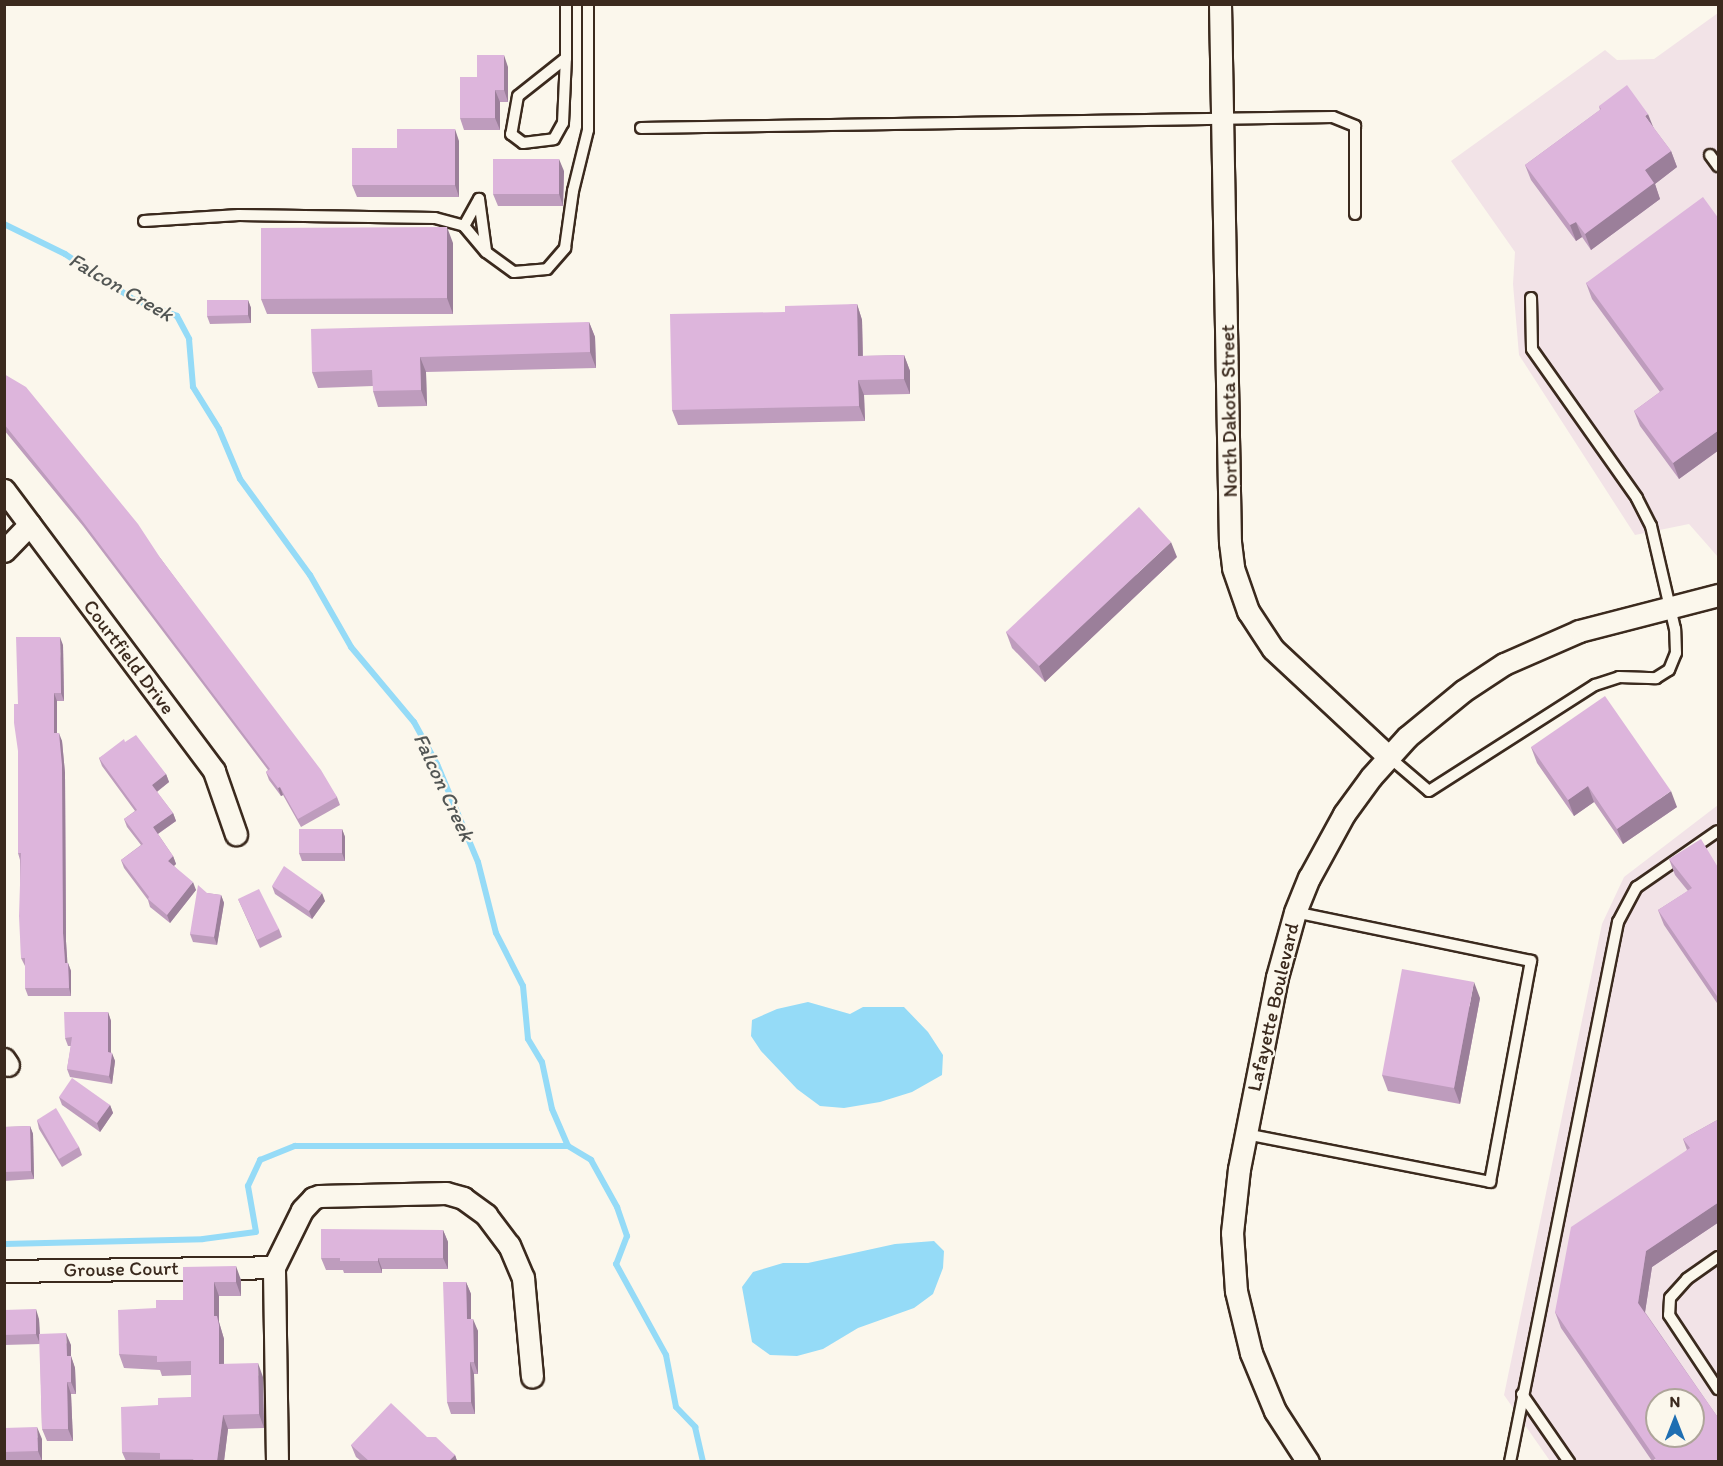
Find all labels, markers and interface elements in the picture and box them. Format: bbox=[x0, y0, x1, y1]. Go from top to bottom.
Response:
water label: Falcon Creek bbox=[64, 247, 178, 327]
street label: North Dakota Street bbox=[1215, 324, 1243, 498]
street label: Courtfield Drive bbox=[78, 595, 180, 719]
water label: Falcon Creek bbox=[408, 729, 480, 845]
street label: Lafayette Boulevard bbox=[1242, 920, 1304, 1094]
street label: Grouse Court bbox=[63, 1256, 179, 1282]
north arrow bbox=[1645, 1388, 1705, 1448]
text: N bbox=[1670, 1392, 1680, 1411]

